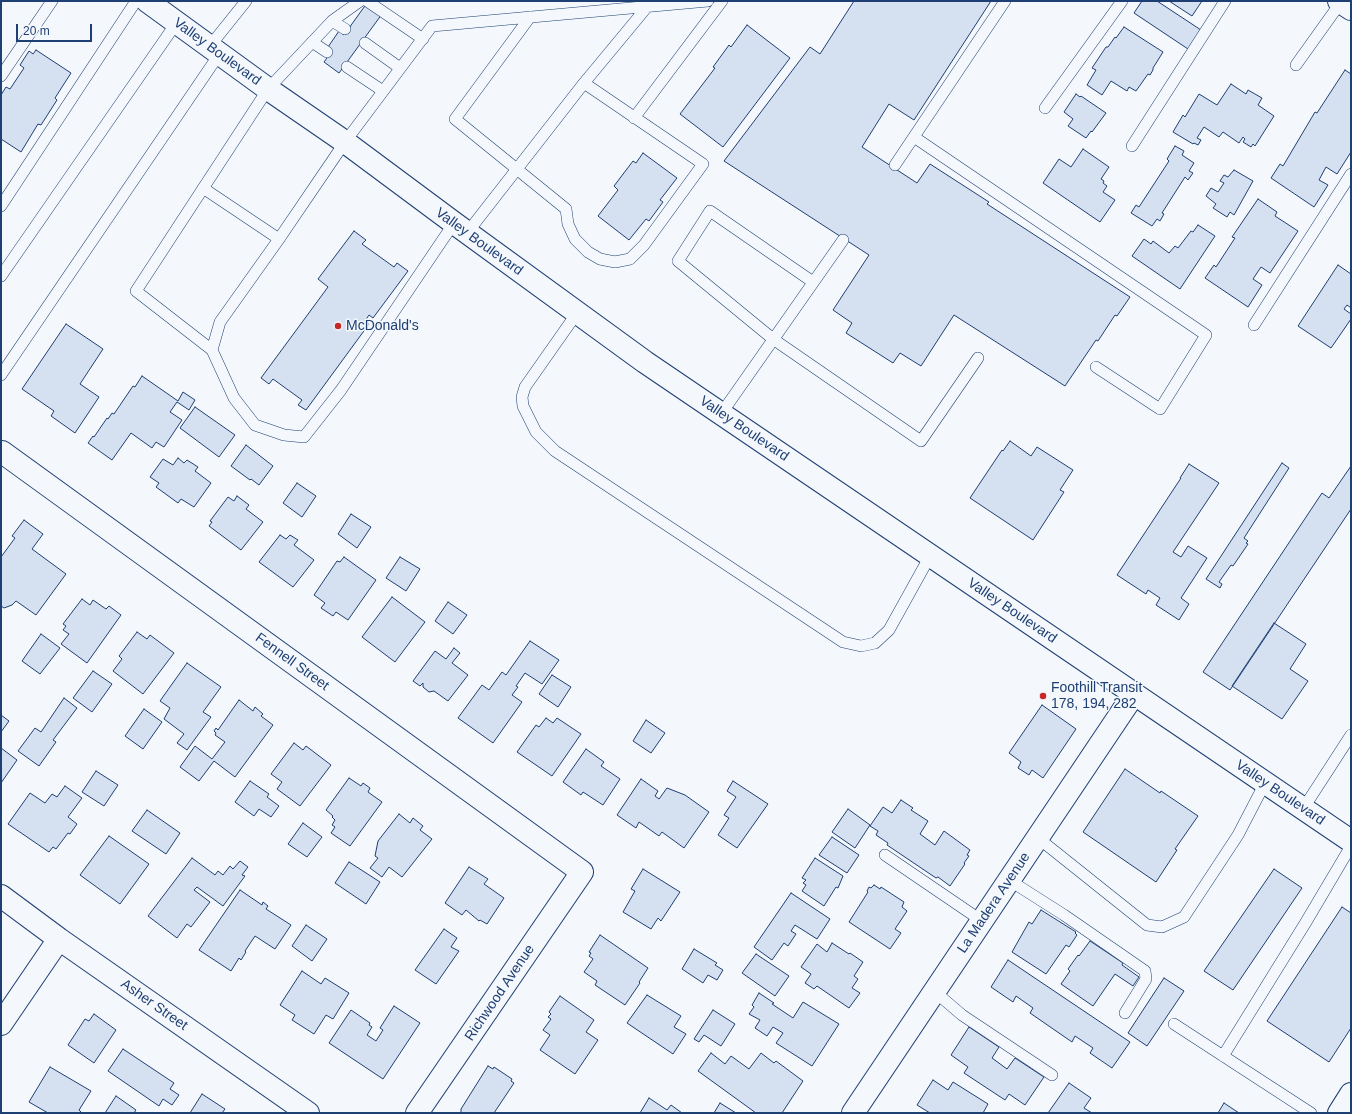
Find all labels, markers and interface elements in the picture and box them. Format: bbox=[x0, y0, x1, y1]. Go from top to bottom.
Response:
street label: Valley Boulevard bbox=[170, 15, 264, 89]
scale bar bbox=[18, 16, 94, 42]
text: 20 m bbox=[23, 24, 50, 38]
street label: Valley Boulevard bbox=[432, 205, 526, 279]
place label: McDonald's bbox=[346, 318, 419, 334]
marker: McDonald's bbox=[333, 321, 343, 331]
street label: Valley Boulevard bbox=[696, 393, 792, 465]
street label: Valley Boulevard bbox=[964, 575, 1060, 647]
street label: Fennell Street bbox=[252, 630, 332, 694]
place label: Foothill Transit 178, 194, 282 bbox=[1051, 680, 1142, 712]
marker: Foothill Transit 178, 194, 282 bbox=[1038, 691, 1048, 701]
street label: Valley Boulevard bbox=[1232, 757, 1328, 829]
street label: La Madera Avenue bbox=[954, 849, 1034, 957]
street label: Richwood Avenue bbox=[462, 942, 538, 1044]
street label: Asher Street bbox=[117, 976, 191, 1034]

